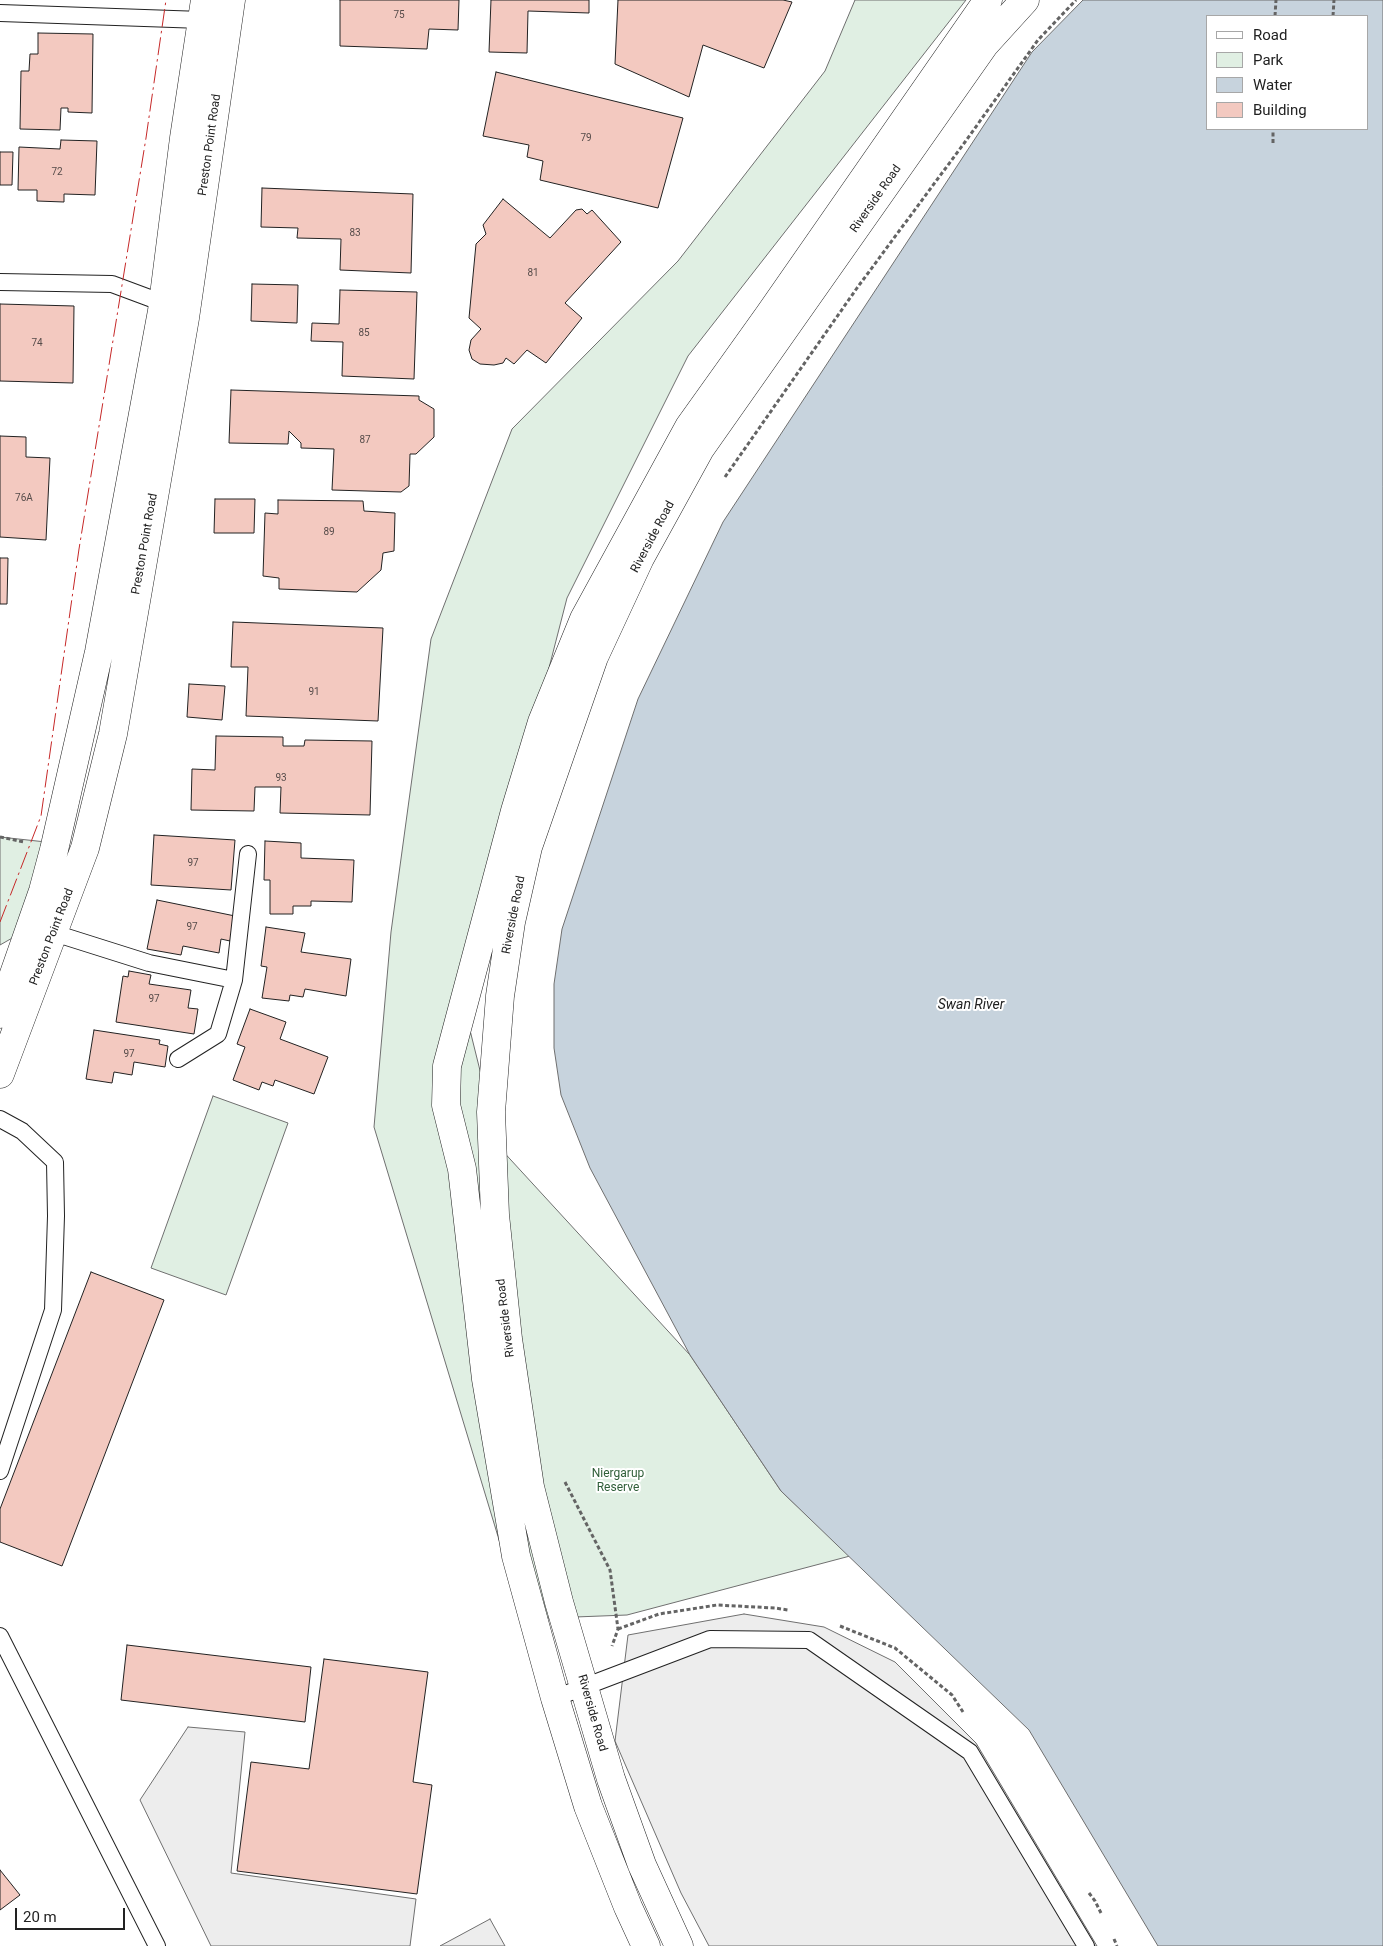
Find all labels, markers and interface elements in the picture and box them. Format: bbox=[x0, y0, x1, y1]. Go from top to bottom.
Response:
house number: 75 bbox=[393, 9, 405, 21]
legend bbox=[1206, 15, 1368, 130]
text: Road bbox=[1253, 26, 1287, 44]
text: Park bbox=[1253, 51, 1283, 69]
text: Water bbox=[1253, 76, 1292, 94]
street label: Preston Point Road bbox=[196, 93, 224, 197]
text: Building bbox=[1253, 101, 1307, 119]
house number: 79 bbox=[580, 132, 592, 144]
street label: Riverside Road bbox=[847, 162, 905, 236]
house number: 72 bbox=[51, 166, 63, 178]
house number: 83 bbox=[349, 227, 361, 239]
house number: 81 bbox=[527, 267, 539, 279]
house number: 85 bbox=[358, 327, 370, 339]
house number: 74 bbox=[31, 337, 43, 349]
house number: 87 bbox=[359, 434, 371, 446]
house number: 76A bbox=[15, 492, 33, 504]
street label: Preston Point Road bbox=[129, 492, 161, 596]
street label: Riverside Road bbox=[628, 499, 678, 575]
house number: 89 bbox=[323, 526, 335, 538]
house number: 91 bbox=[308, 686, 320, 698]
house number: 93 bbox=[275, 772, 287, 784]
house number: 97 bbox=[187, 857, 199, 869]
street label: Riverside Road bbox=[499, 875, 529, 955]
street label: Preston Point Road bbox=[27, 887, 77, 987]
house number: 97 bbox=[186, 921, 198, 933]
house number: 97 bbox=[148, 993, 160, 1005]
water label: Swan River bbox=[938, 997, 1004, 1013]
house number: 97 bbox=[123, 1048, 135, 1060]
street label: Riverside Road bbox=[494, 1278, 518, 1358]
park label: Niergarup Reserve bbox=[592, 1467, 644, 1495]
street label: Riverside Road bbox=[574, 1673, 610, 1753]
scale bar bbox=[18, 1898, 128, 1930]
text: 20 m bbox=[23, 1908, 57, 1926]

